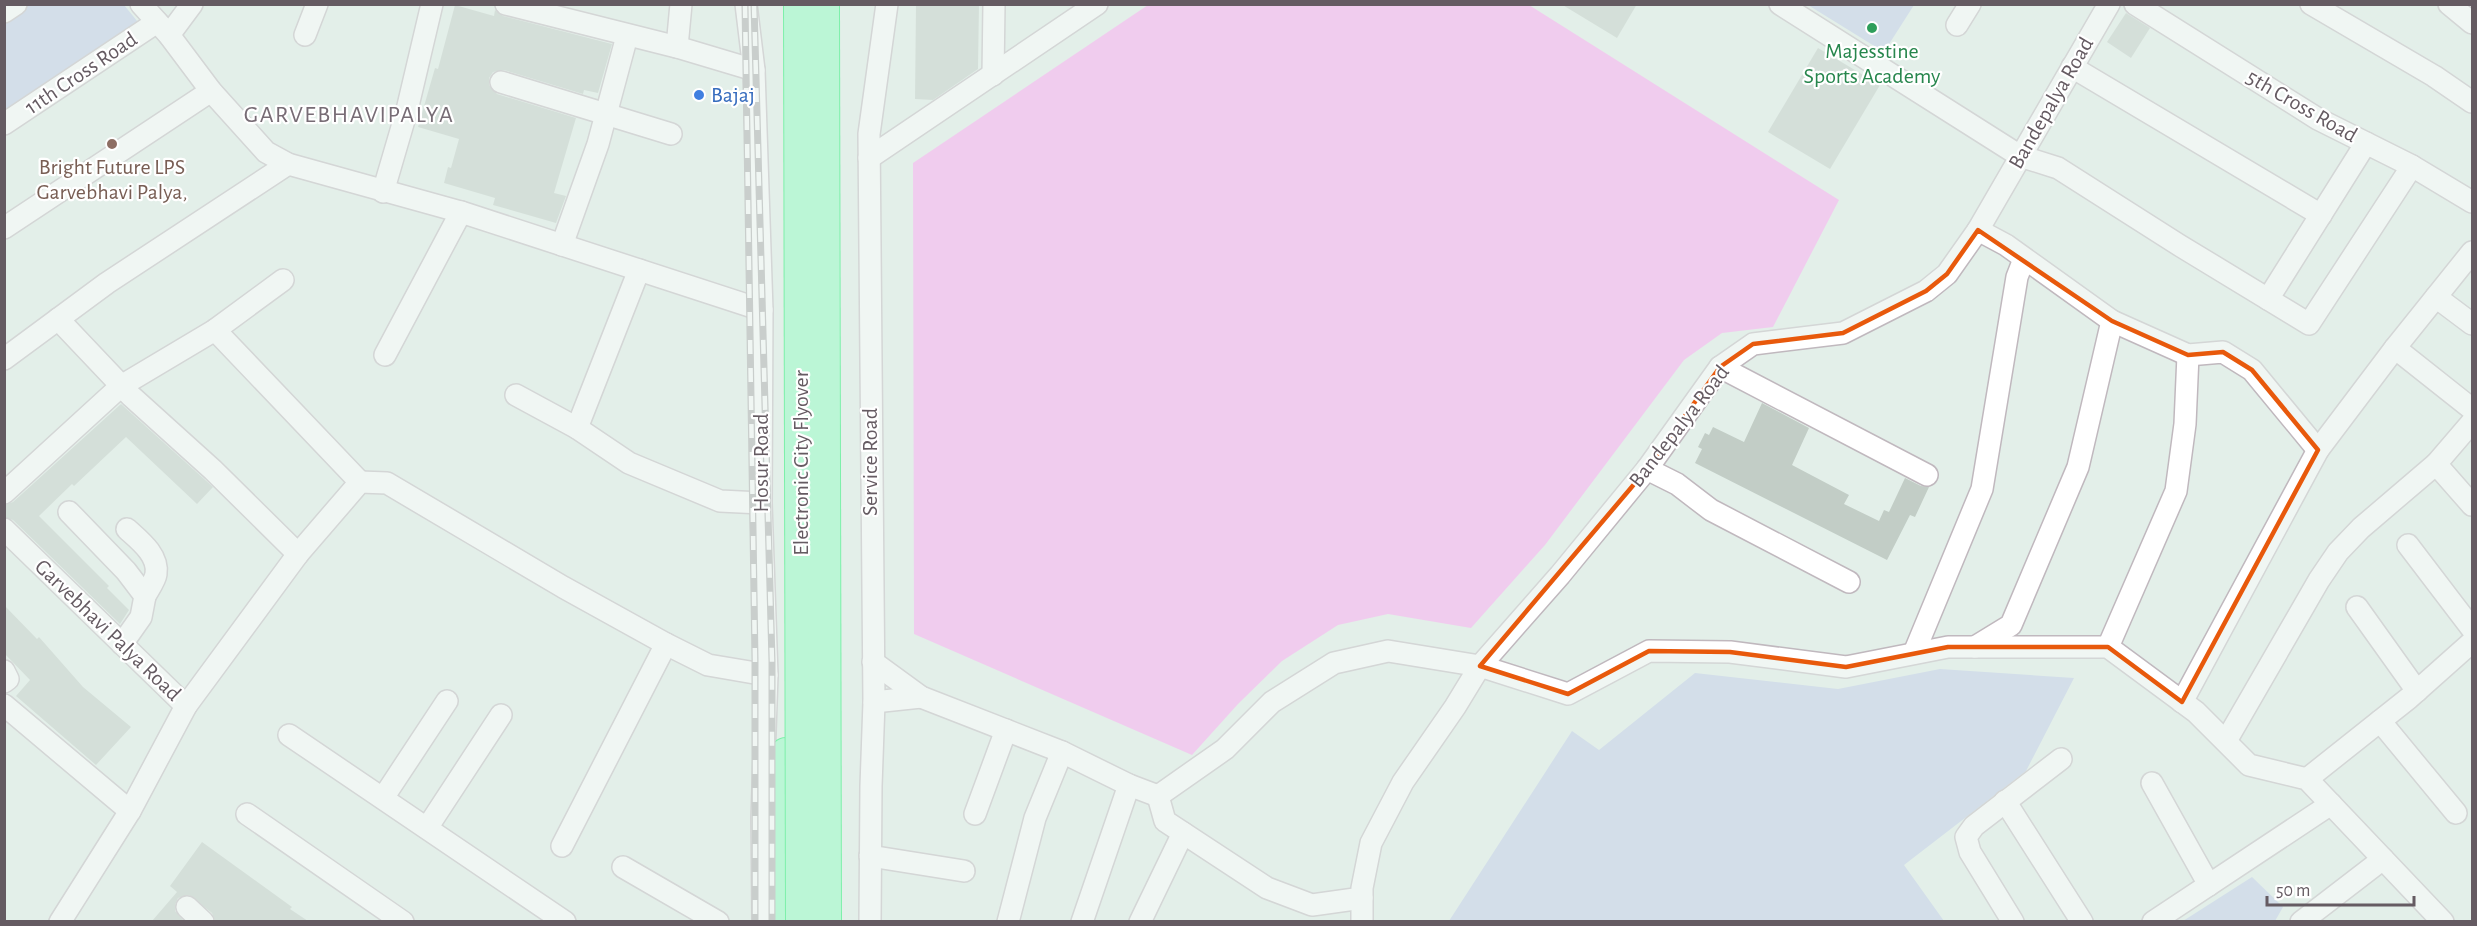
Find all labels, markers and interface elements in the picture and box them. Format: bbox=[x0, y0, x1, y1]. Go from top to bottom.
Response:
marker: Majesstine Sports Academy bbox=[1865, 21, 1879, 35]
street label: 11th Cross Road bbox=[21, 28, 141, 118]
street label: Bandepalya Road bbox=[2004, 33, 2098, 173]
place label: Majesstine Sports Academy bbox=[1804, 40, 1941, 87]
street label: 5th Cross Road bbox=[2243, 66, 2361, 146]
place label: Bajaj bbox=[711, 84, 755, 106]
marker: Bajaj bbox=[692, 88, 706, 102]
district label: GARVEBHAVIPALYA bbox=[244, 103, 454, 127]
marker: Bright Future LPS Garvebhavi Palya, bbox=[105, 137, 119, 151]
place label: Bright Future LPS Garvebhavi Palya, bbox=[36, 156, 188, 203]
street label: Bandepalya Road bbox=[1625, 361, 1733, 491]
street label: Electronic City Flyover bbox=[790, 370, 812, 556]
street label: Service Road bbox=[859, 408, 881, 516]
street label: Hosur Road bbox=[750, 413, 772, 513]
street label: Garvebhavi Palya Road bbox=[31, 555, 185, 705]
scale bar bbox=[2267, 869, 2414, 907]
text: 50 m bbox=[2276, 882, 2310, 900]

